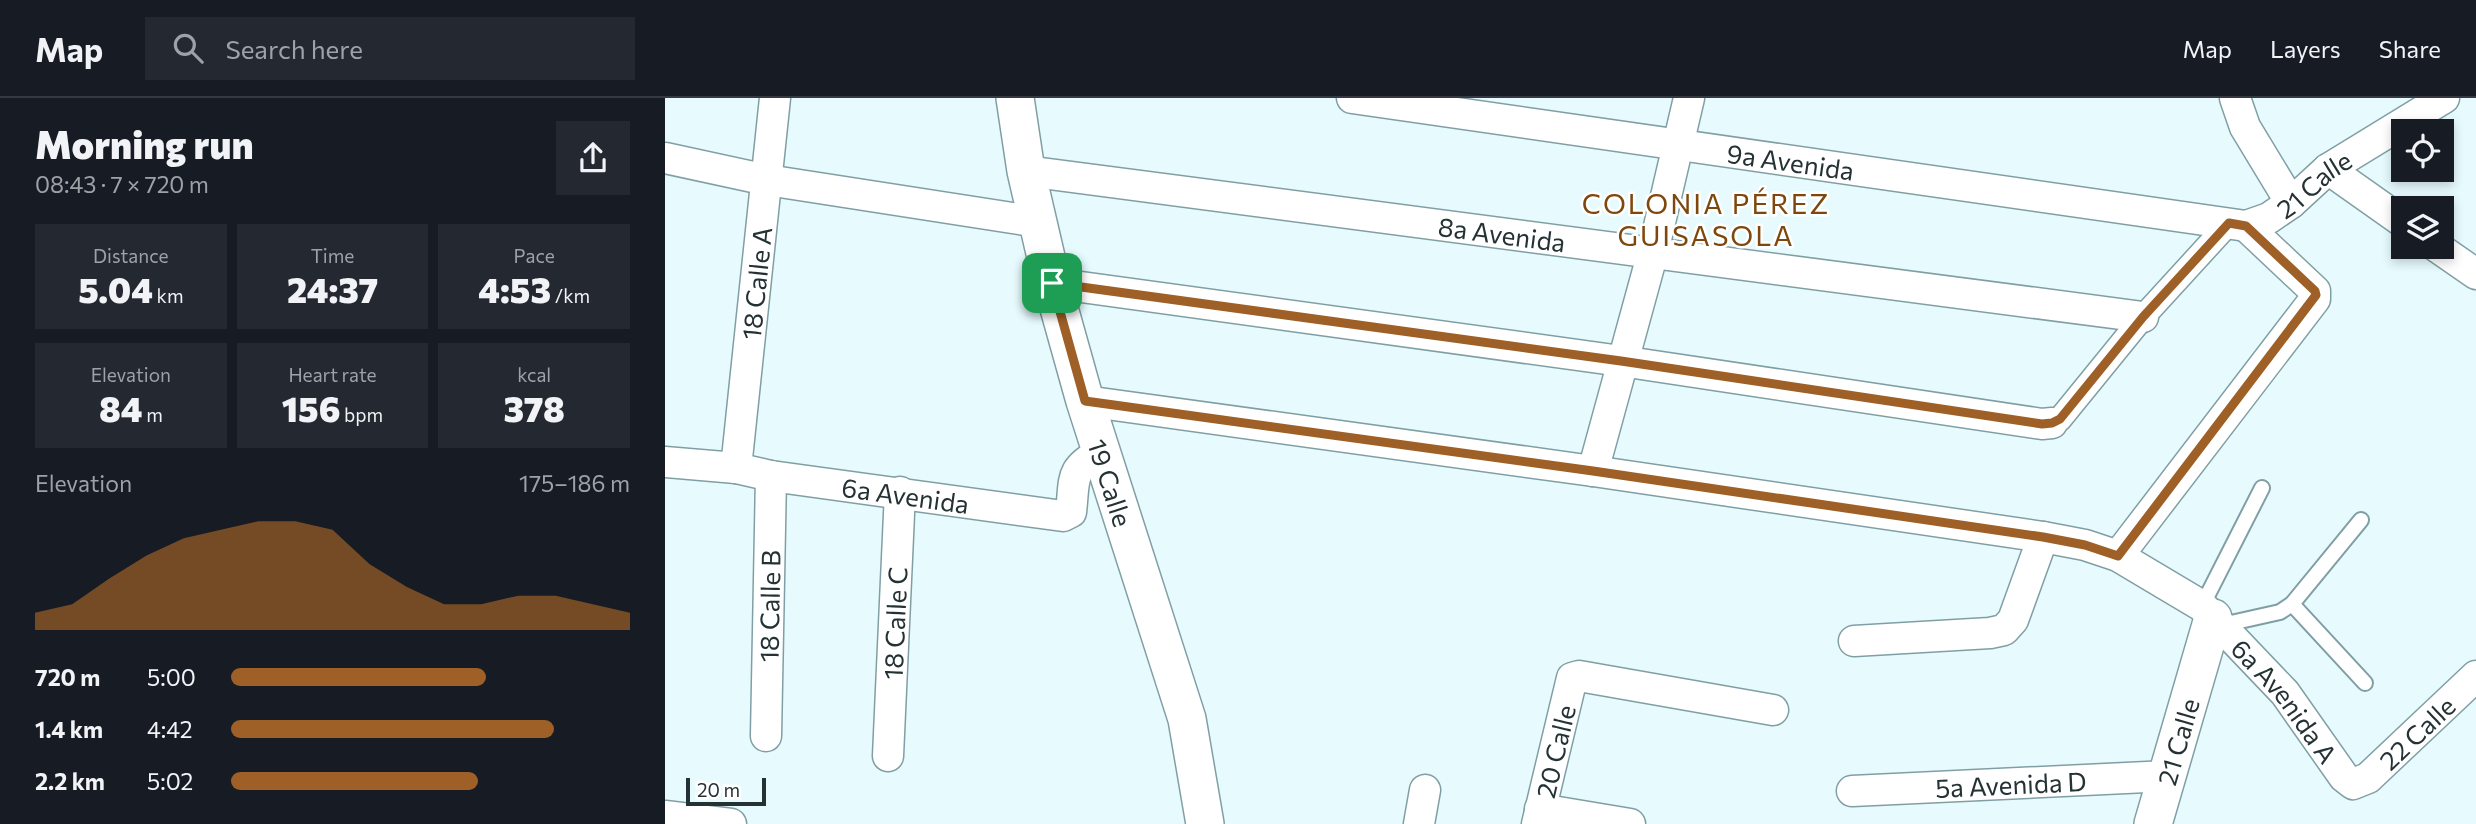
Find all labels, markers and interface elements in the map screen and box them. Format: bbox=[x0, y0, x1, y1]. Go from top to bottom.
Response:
search box bbox=[145, 17, 635, 80]
text: Map bbox=[35, 28, 103, 69]
icon: search bbox=[169, 29, 207, 67]
text: Search here bbox=[225, 33, 363, 64]
text: Map bbox=[2183, 34, 2232, 63]
text: Layers bbox=[2270, 34, 2341, 63]
text: Share bbox=[2379, 34, 2441, 63]
map controls bbox=[2391, 119, 2454, 259]
button: locate bbox=[2391, 119, 2454, 182]
text: Morning run bbox=[35, 120, 254, 167]
button: share bbox=[556, 121, 630, 195]
street label: 9a Avenida bbox=[1725, 136, 1856, 185]
street label: 21 Calle bbox=[2270, 143, 2357, 224]
text: 08:43 · 7 × 720 m bbox=[35, 170, 209, 198]
district label: COLONIA PÉREZ GUISASOLA bbox=[1582, 186, 1830, 252]
button: layers bbox=[2391, 196, 2454, 259]
street label: 8a Avenida bbox=[1436, 210, 1568, 257]
street label: 18 Calle A bbox=[734, 225, 777, 341]
text: Distance bbox=[93, 244, 169, 267]
text: Time bbox=[311, 244, 354, 267]
text: Pace bbox=[514, 244, 555, 267]
pin bbox=[1022, 253, 1082, 313]
icon: arrive bbox=[1033, 264, 1071, 302]
text: 5.04 bbox=[78, 267, 153, 310]
text: 24:37 bbox=[287, 267, 378, 310]
text: 4:53 bbox=[478, 267, 551, 310]
text: km bbox=[153, 284, 183, 307]
text: /km bbox=[551, 284, 590, 307]
text: Elevation bbox=[91, 363, 171, 386]
text: Heart rate bbox=[288, 363, 377, 386]
text: kcal bbox=[517, 363, 551, 386]
text: 84 bbox=[99, 386, 143, 429]
text: 156 bbox=[282, 386, 340, 429]
text: 378 bbox=[503, 386, 565, 429]
text: m bbox=[143, 403, 163, 426]
text: bpm bbox=[340, 403, 383, 426]
street label: 19 Calle bbox=[1083, 435, 1140, 530]
text: Elevation bbox=[35, 469, 132, 497]
text: 175–186 m bbox=[519, 469, 630, 497]
street label: 6a Avenida bbox=[840, 470, 971, 518]
street label: 18 Calle B bbox=[752, 550, 785, 662]
street label: 18 Calle C bbox=[876, 566, 912, 680]
street label: 6a Avenida A bbox=[2226, 632, 2344, 769]
text: 720 m bbox=[35, 663, 100, 691]
text: 5:00 bbox=[147, 663, 196, 691]
street label: 22 Calle bbox=[2372, 689, 2461, 775]
street label: 21 Calle bbox=[2150, 694, 2204, 788]
street label: 20 Calle bbox=[1528, 701, 1581, 801]
text: 1.4 km bbox=[35, 715, 103, 743]
text: 4:42 bbox=[147, 715, 192, 743]
street label: 5a Avenida D bbox=[1934, 764, 2087, 803]
text: 2.2 km bbox=[35, 767, 105, 795]
text: 5:02 bbox=[147, 767, 193, 795]
scale bar bbox=[686, 775, 767, 807]
text: 20 m bbox=[697, 778, 740, 801]

